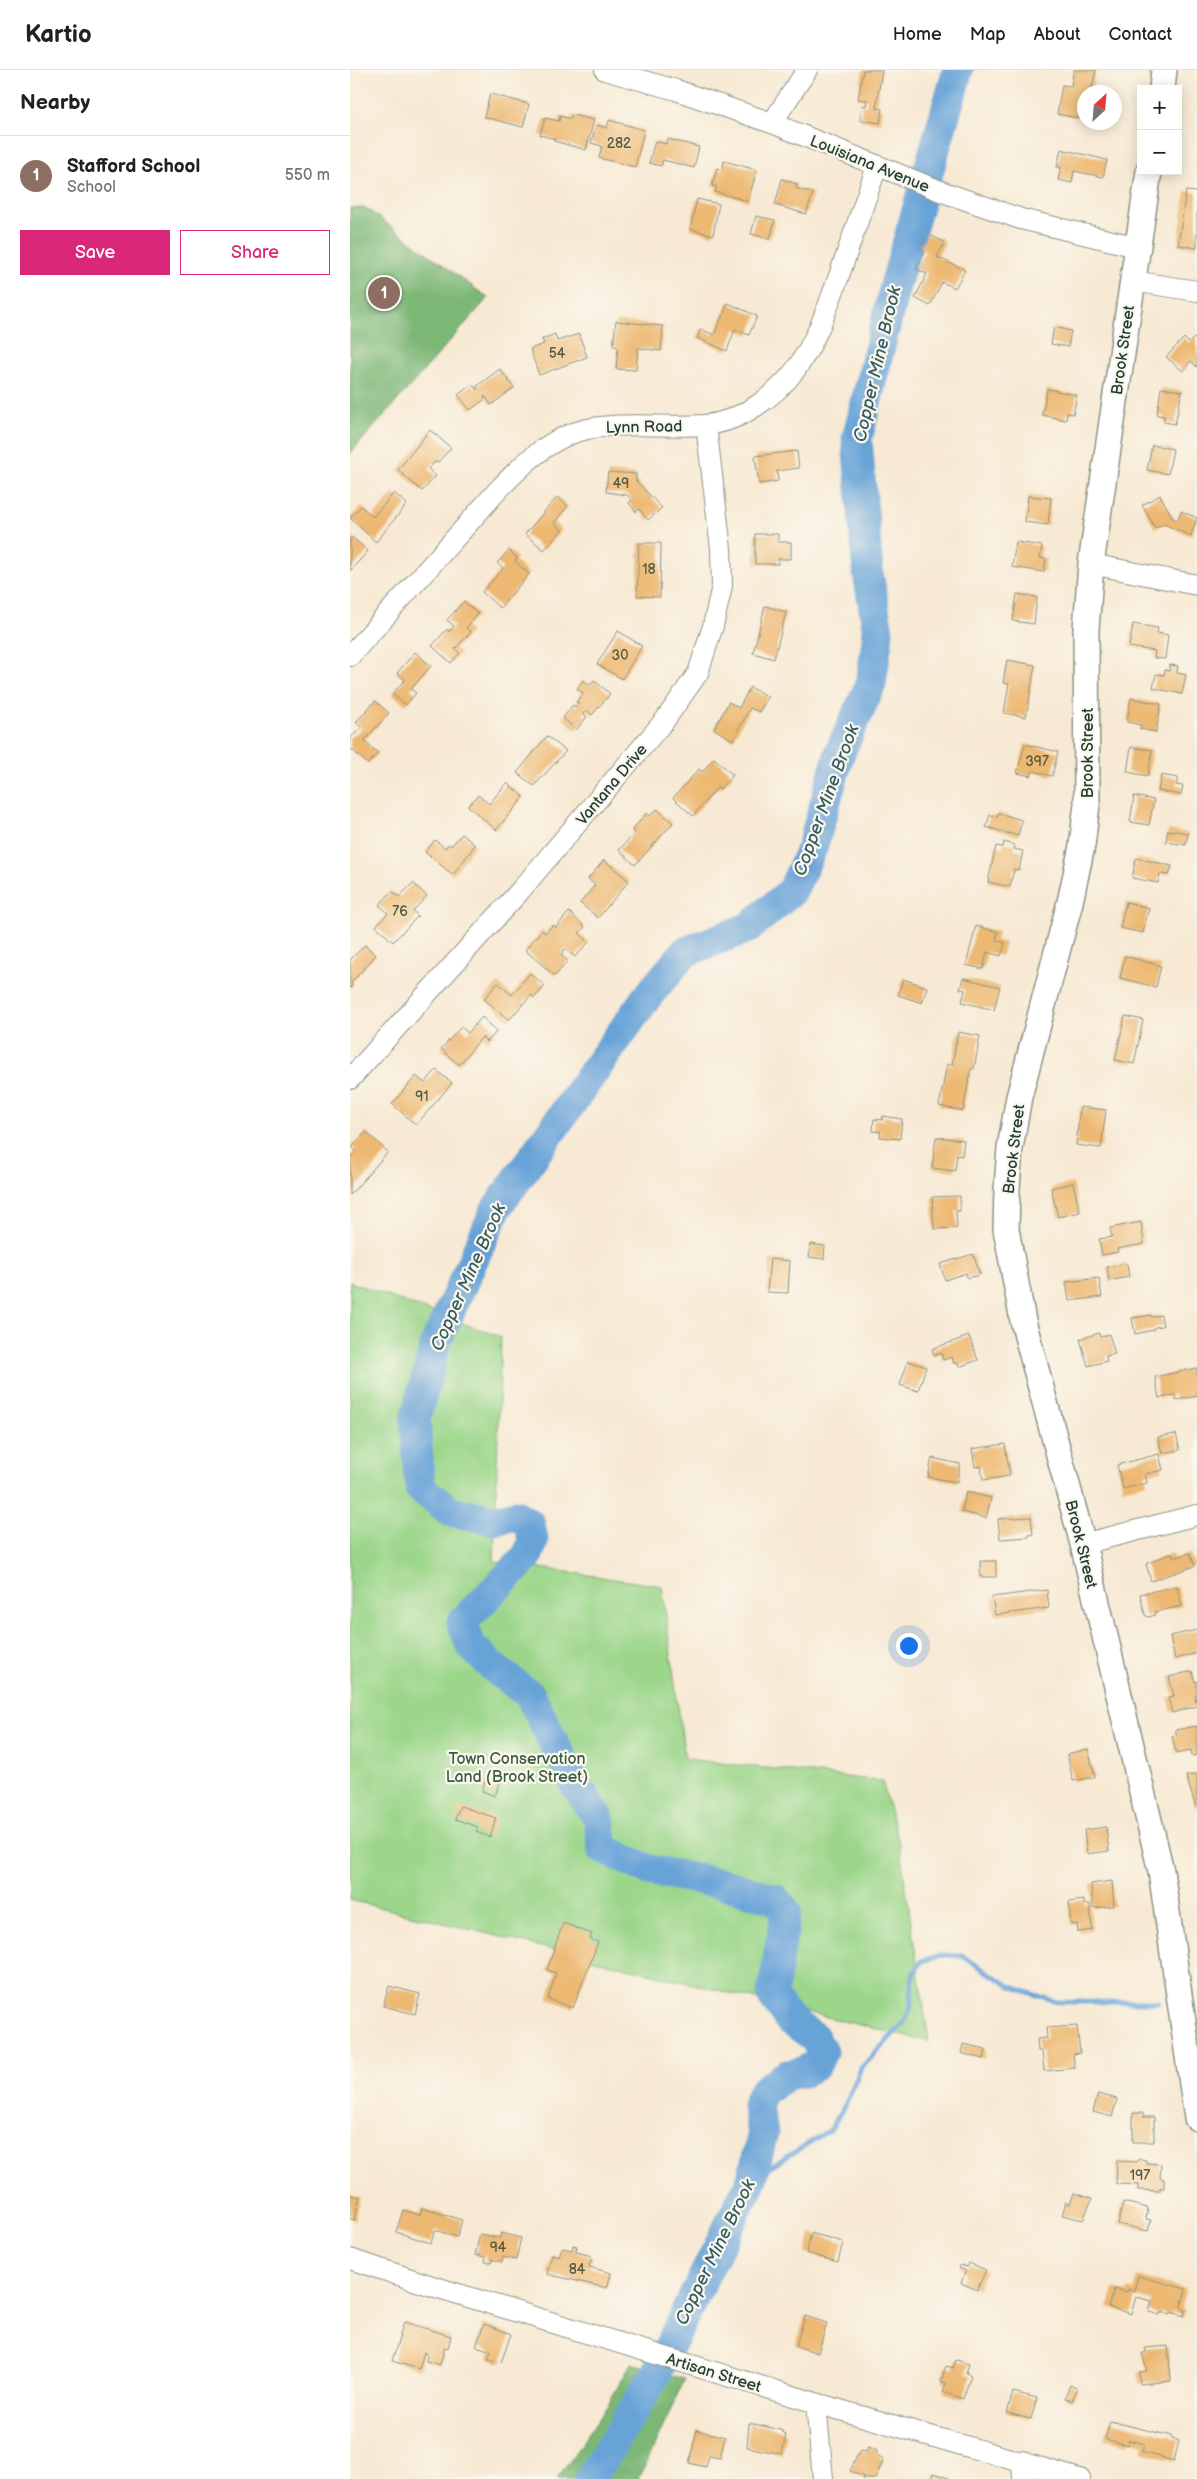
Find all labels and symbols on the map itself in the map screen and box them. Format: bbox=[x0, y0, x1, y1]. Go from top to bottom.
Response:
north arrow bbox=[1077, 85, 1122, 130]
street label: Louisiana Avenue bbox=[807, 132, 932, 197]
house number: 282 bbox=[607, 135, 632, 152]
pin: 1 bbox=[368, 274, 400, 312]
water label: Copper Mine Brook bbox=[849, 283, 906, 444]
street label: Brook Street bbox=[1108, 304, 1139, 396]
house number: 54 bbox=[549, 345, 566, 362]
street label: Lynn Road bbox=[605, 417, 683, 438]
house number: 49 bbox=[613, 475, 629, 492]
house number: 18 bbox=[642, 561, 656, 578]
house number: 30 bbox=[612, 647, 628, 664]
street label: Brook Street bbox=[1079, 708, 1098, 798]
water label: Copper Mine Brook bbox=[789, 721, 864, 879]
street label: Vantana Drive bbox=[573, 740, 652, 829]
house number: 397 bbox=[1025, 753, 1049, 770]
house number: 76 bbox=[392, 903, 408, 920]
house number: 91 bbox=[415, 1088, 429, 1105]
street label: Brook Street bbox=[1000, 1103, 1029, 1195]
water label: Copper Mine Brook bbox=[426, 1199, 511, 1354]
street label: Brook Street bbox=[1060, 1498, 1101, 1591]
your location bbox=[896, 1633, 922, 1659]
park label: Town Conservation Land (Brook Street) bbox=[446, 1750, 588, 1787]
house number: 197 bbox=[1130, 2167, 1150, 2184]
water label: Copper Mine Brook bbox=[671, 2175, 760, 2328]
house number: 94 bbox=[490, 2239, 507, 2256]
house number: 84 bbox=[569, 2261, 586, 2278]
street label: Artisan Street bbox=[664, 2350, 763, 2397]

